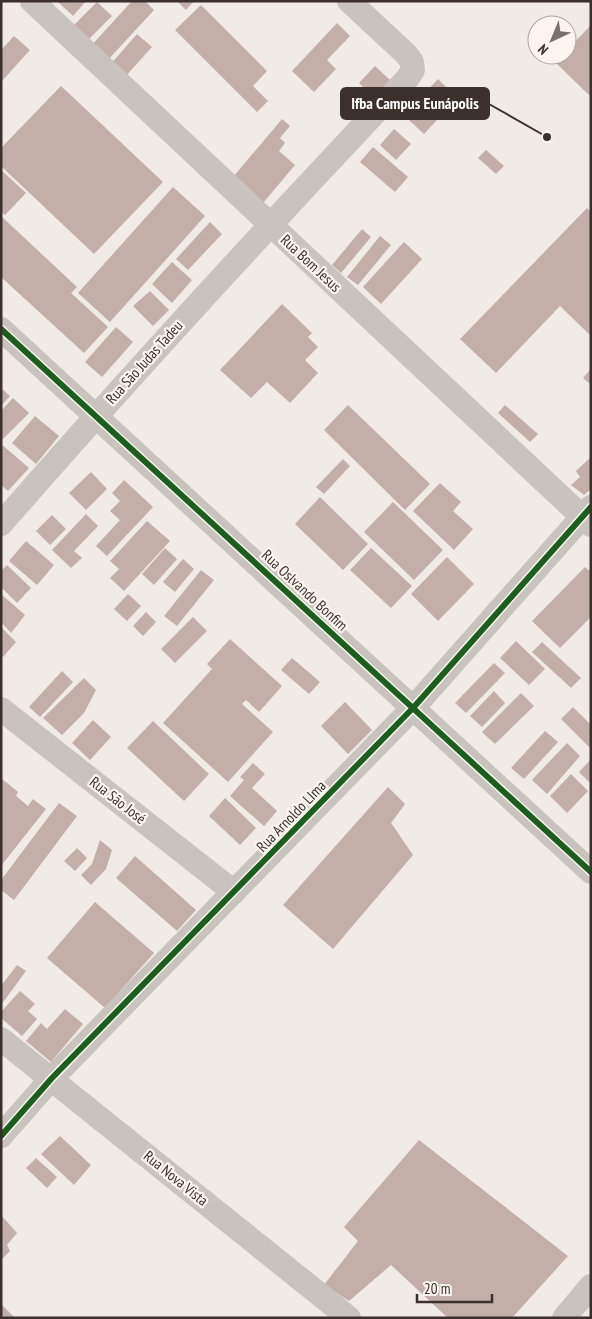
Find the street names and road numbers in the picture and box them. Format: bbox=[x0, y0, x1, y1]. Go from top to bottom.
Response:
street label: Rua Bom Jesus bbox=[277, 230, 345, 296]
street label: Rua São Judas Tadeu bbox=[101, 316, 187, 408]
street label: Rua Oslvando Bonfim bbox=[258, 545, 352, 635]
street label: Rua São José bbox=[86, 772, 150, 828]
street label: Rua Arnoldo LIma bbox=[252, 776, 330, 856]
street label: Rua Nova Vista bbox=[140, 1146, 212, 1210]

